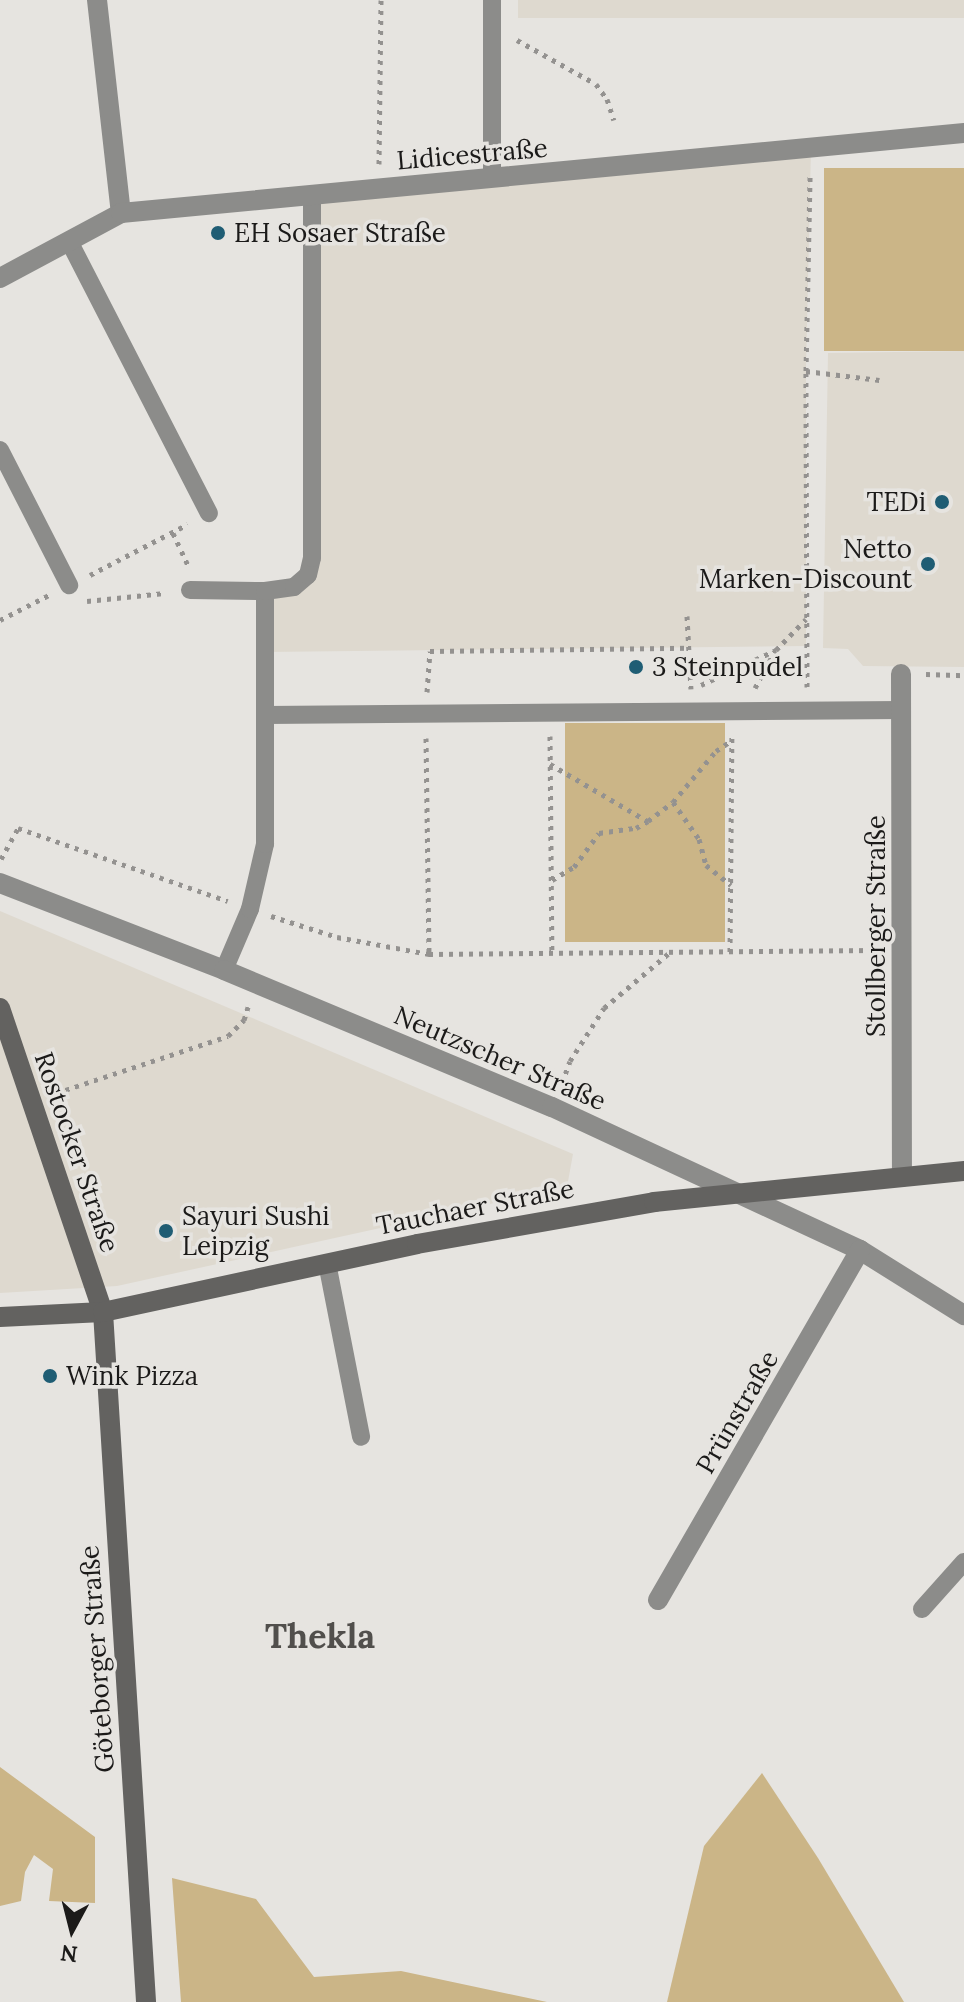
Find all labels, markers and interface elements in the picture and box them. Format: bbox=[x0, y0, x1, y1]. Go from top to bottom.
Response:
street label: Lidicestraße bbox=[395, 132, 549, 176]
place label: EH Sosaer Straße bbox=[234, 217, 446, 249]
marker: EH Sosaer Straße bbox=[209, 224, 227, 242]
place label: TEDi bbox=[867, 486, 926, 518]
marker: TEDi bbox=[933, 493, 951, 511]
place label: Netto Marken-Discount bbox=[699, 533, 912, 594]
marker: Netto Marken-Discount bbox=[919, 555, 937, 573]
place label: 3 Steinpudel bbox=[652, 651, 803, 683]
marker: 3 Steinpudel bbox=[627, 658, 645, 676]
street label: Stollberger Straße bbox=[860, 815, 892, 1037]
street label: Neutzscher Straße bbox=[389, 999, 611, 1117]
street label: Rostocker Straße bbox=[28, 1048, 126, 1256]
street label: Tauchaer Straße bbox=[373, 1173, 577, 1241]
place label: Sayuri Sushi Leipzig bbox=[182, 1200, 330, 1262]
marker: Sayuri Sushi Leipzig bbox=[157, 1222, 175, 1240]
street label: Prünstraße bbox=[689, 1345, 785, 1479]
place label: Wink Pizza bbox=[66, 1360, 198, 1392]
marker: Wink Pizza bbox=[41, 1367, 59, 1385]
street label: Göteborger Straße bbox=[73, 1544, 121, 1774]
district label: Thekla bbox=[265, 1616, 375, 1656]
north arrow bbox=[32, 1890, 112, 1970]
text: N bbox=[59, 1939, 79, 1969]

